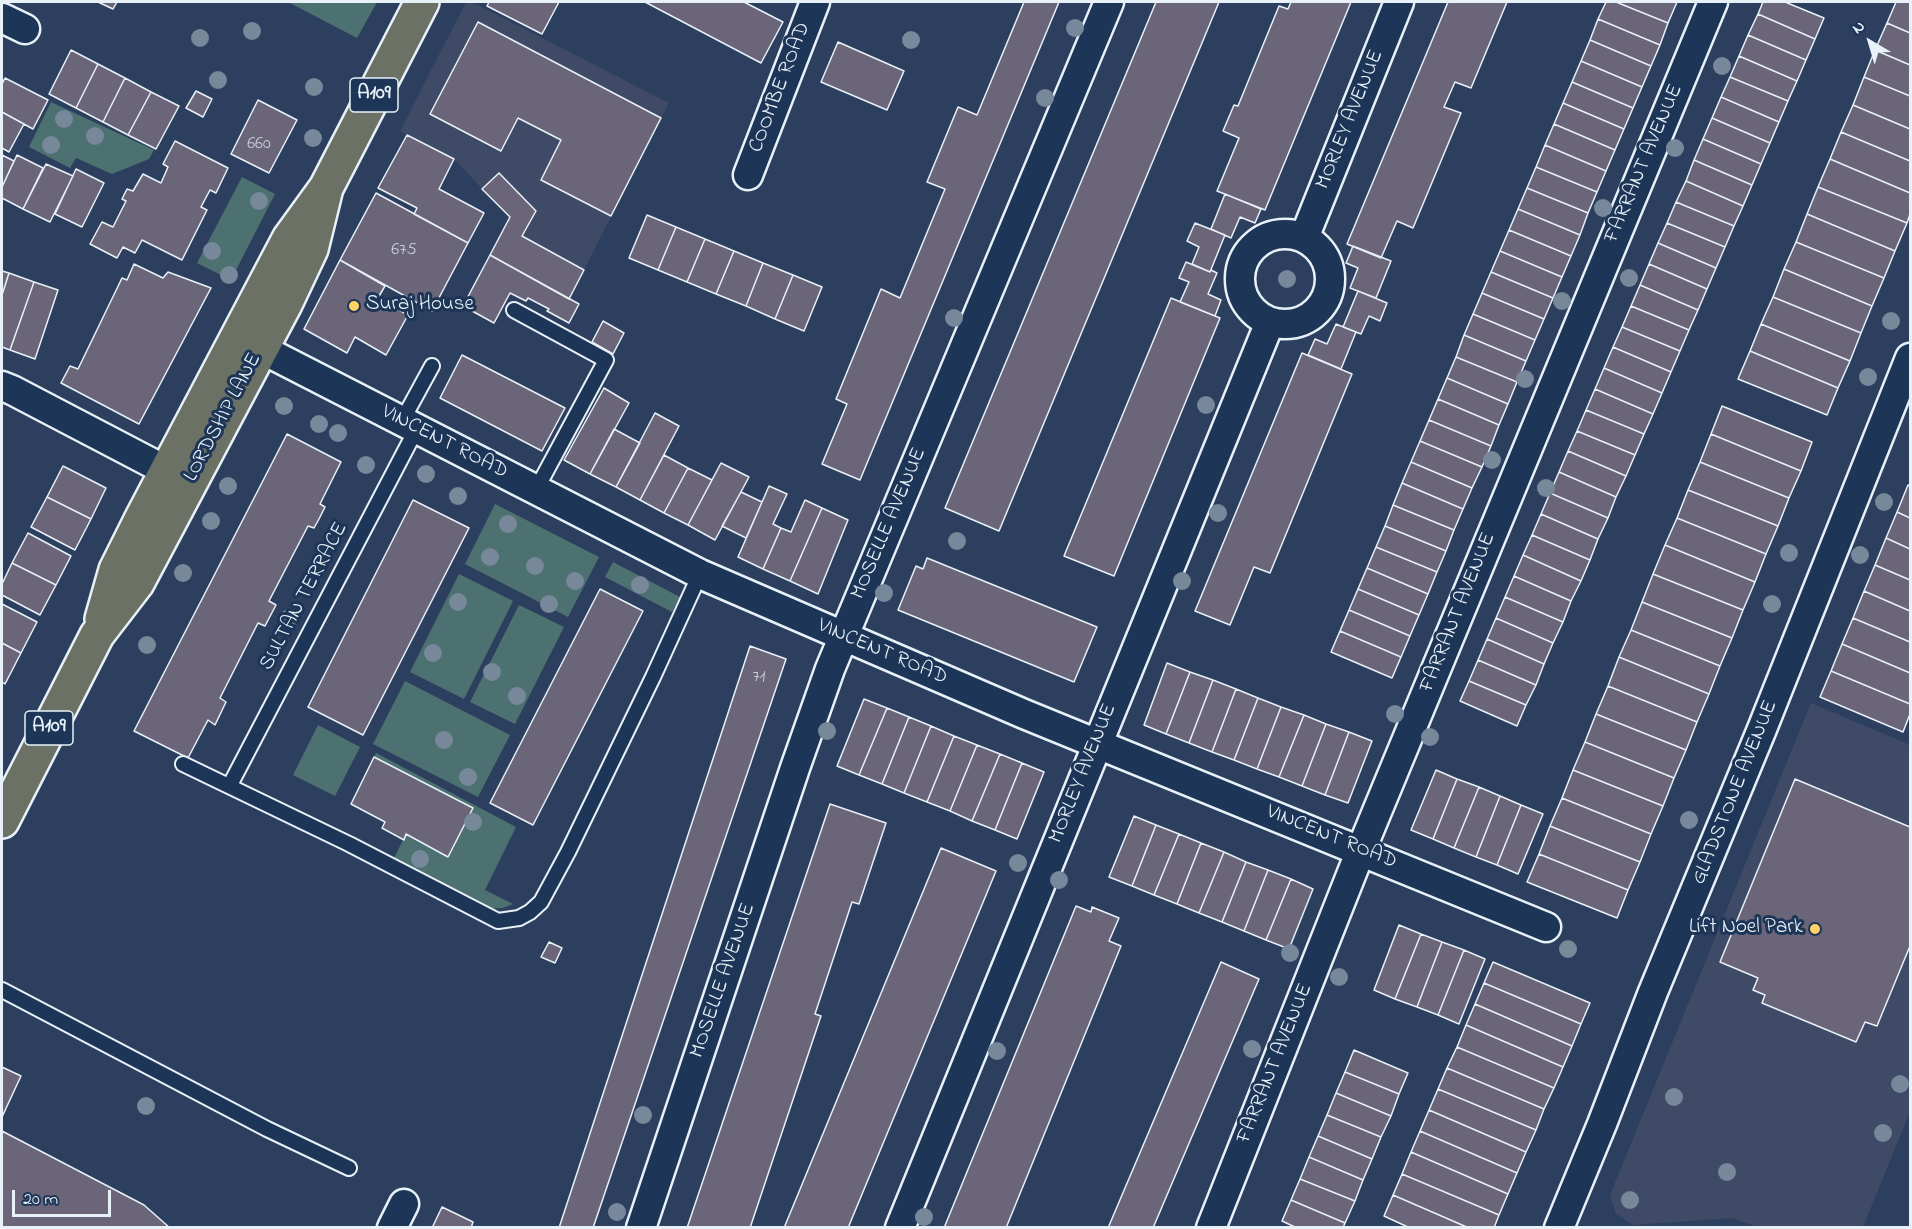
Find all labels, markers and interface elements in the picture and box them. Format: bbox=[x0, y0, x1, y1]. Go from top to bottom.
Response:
north arrow bbox=[1840, 12, 1900, 72]
text: N bbox=[1847, 15, 1871, 41]
street label: COOMBE ROAD bbox=[745, 19, 817, 157]
street label: MORLEY AVENUE bbox=[1312, 47, 1390, 193]
road number: A109 bbox=[350, 78, 398, 112]
street label: FARRANT AVENUE bbox=[1600, 81, 1690, 247]
house number: 660 bbox=[247, 134, 271, 156]
house number: 675 bbox=[391, 240, 417, 262]
place label: Suraj House bbox=[366, 293, 474, 319]
marker: Suraj House bbox=[347, 299, 361, 313]
street label: LORDSHIP LANE bbox=[180, 350, 268, 486]
street label: VINCENT ROAD bbox=[377, 400, 511, 486]
street label: MOSELLE AVENUE bbox=[847, 445, 933, 603]
street label: SULTAN TERRACE bbox=[255, 519, 355, 675]
street label: FARRANT AVENUE bbox=[1416, 530, 1502, 696]
street label: VINCENT ROAD bbox=[813, 614, 951, 692]
house number: 71 bbox=[752, 667, 766, 689]
street label: GLADSTONE AVENUE bbox=[1688, 697, 1784, 889]
street label: MORLEY AVENUE bbox=[1045, 701, 1123, 847]
road number: A109 bbox=[25, 711, 73, 745]
street label: VINCENT ROAD bbox=[1262, 800, 1400, 876]
street label: MOSELLE AVENUE bbox=[686, 900, 762, 1062]
place label: Lift Noel Park bbox=[1689, 916, 1803, 942]
marker: Lift Noel Park bbox=[1808, 922, 1822, 936]
street label: FARRANT AVENUE bbox=[1233, 981, 1319, 1147]
scale bar bbox=[15, 1178, 114, 1216]
text: 20 m bbox=[23, 1187, 58, 1213]

